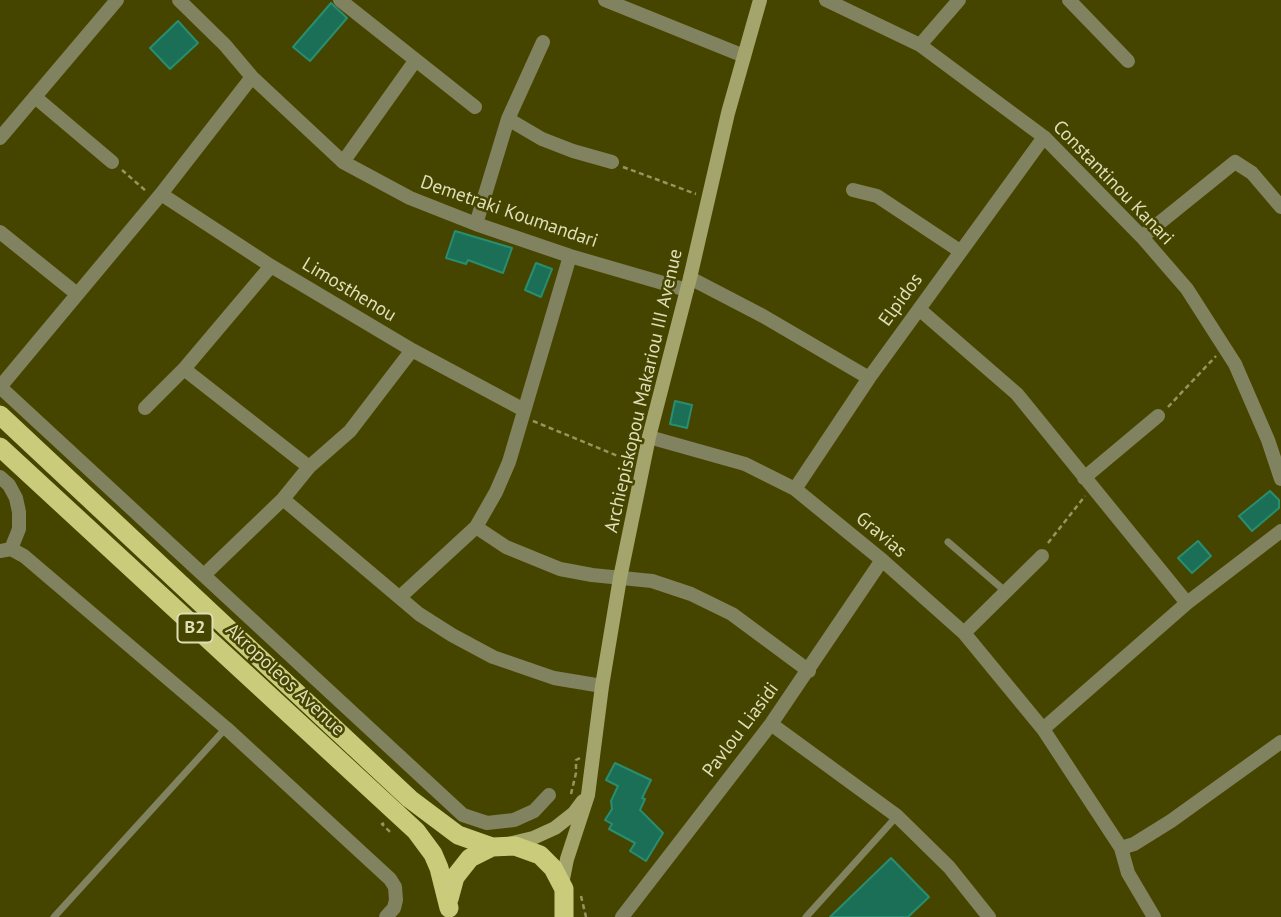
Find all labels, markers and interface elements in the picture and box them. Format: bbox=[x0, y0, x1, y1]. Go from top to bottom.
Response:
street label: Constantinou Kanari bbox=[1048, 116, 1178, 250]
street label: Demetraki Koumandari bbox=[417, 171, 601, 253]
street label: Archiepiskopou Makariou III Avenue bbox=[600, 247, 688, 535]
street label: Limosthenou bbox=[298, 253, 400, 327]
street label: Elpidos bbox=[874, 269, 928, 331]
street label: Gravias bbox=[851, 507, 911, 563]
road number: B2 bbox=[178, 614, 212, 642]
street label: Akropoleos Avenue bbox=[221, 619, 349, 741]
street label: Pavlou Liasidi bbox=[698, 678, 784, 782]

